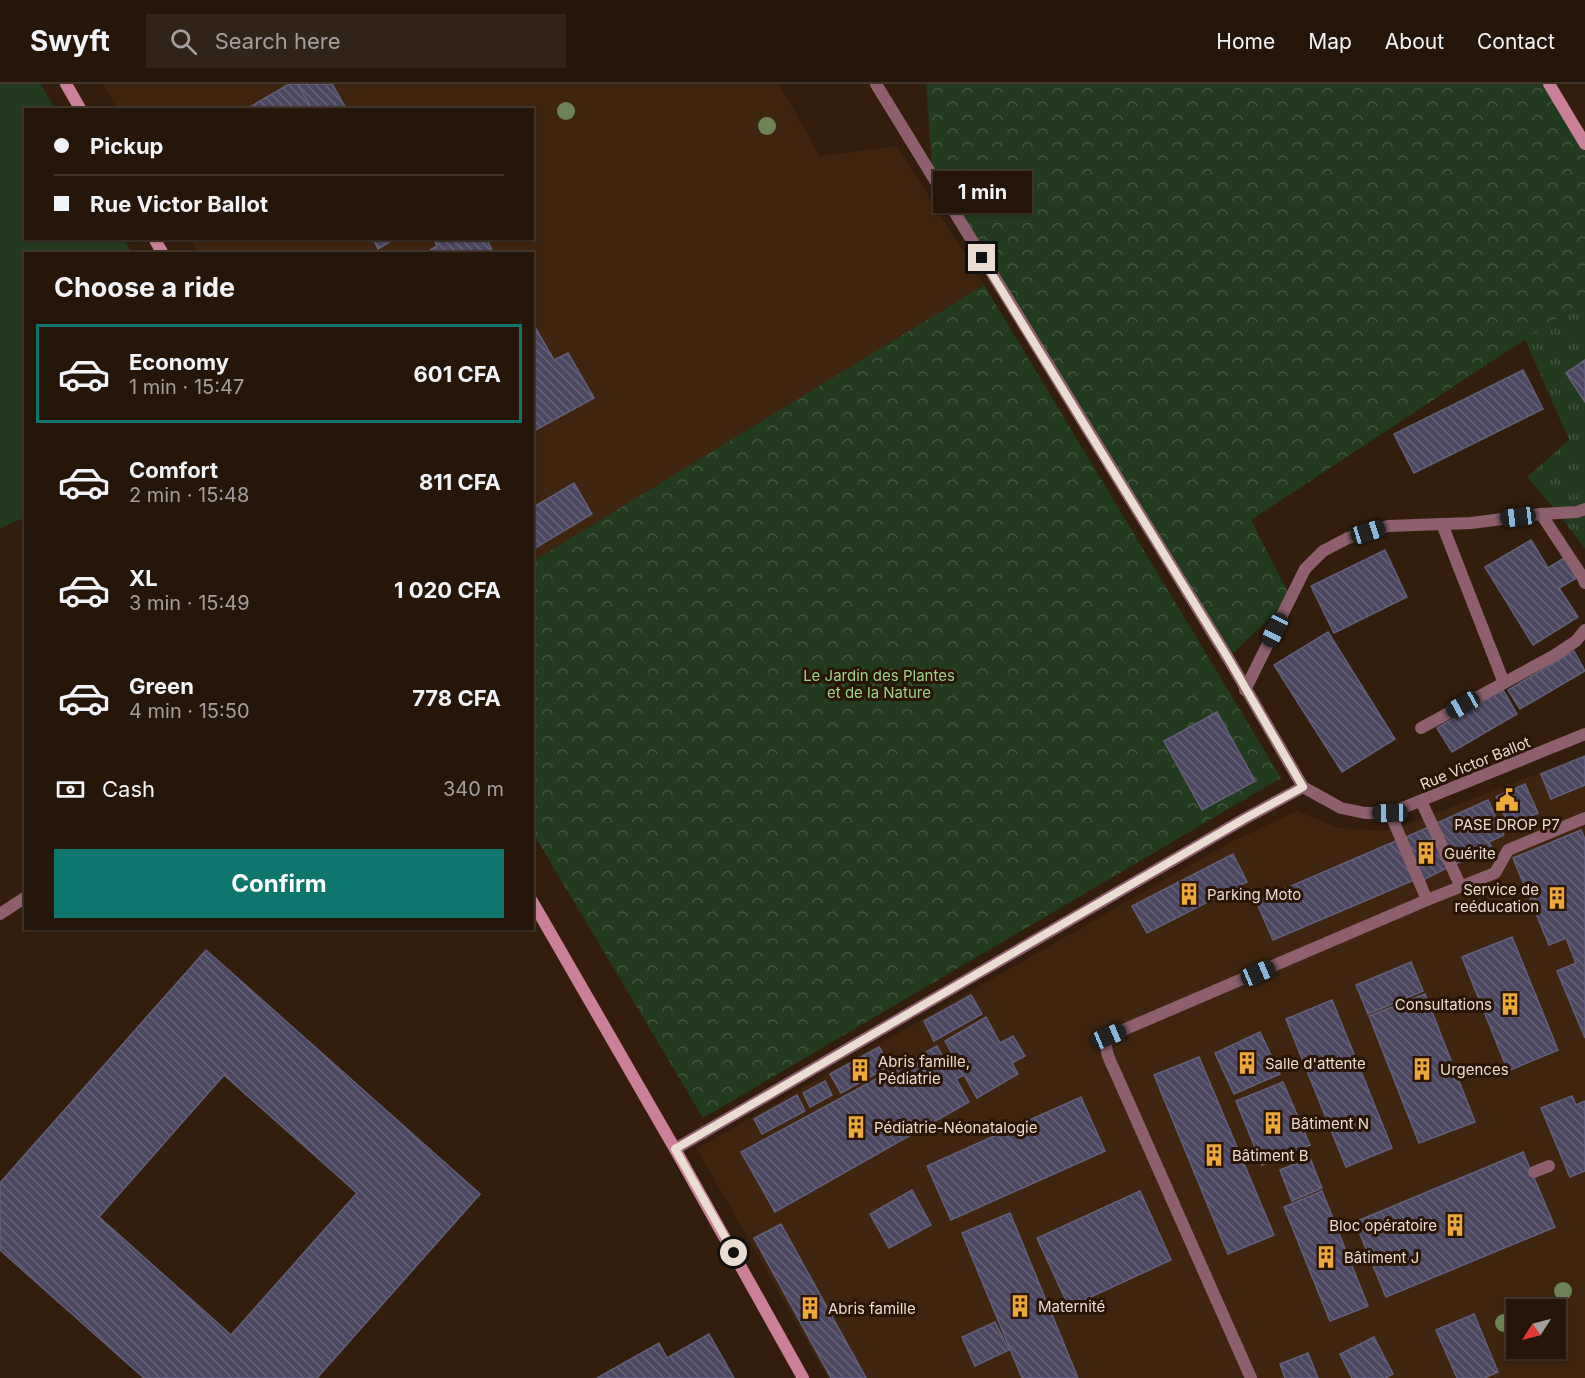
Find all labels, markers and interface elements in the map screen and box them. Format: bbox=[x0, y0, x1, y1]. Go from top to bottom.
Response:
search box bbox=[146, 14, 566, 68]
text: Swyft bbox=[30, 24, 110, 58]
icon: search bbox=[167, 25, 200, 58]
text: Search here bbox=[215, 28, 340, 54]
text: Home bbox=[1216, 29, 1275, 54]
text: Map bbox=[1308, 29, 1352, 54]
text: About bbox=[1385, 29, 1444, 54]
text: Contact bbox=[1477, 29, 1555, 54]
text: Pickup bbox=[90, 133, 164, 159]
callout: 1 min bbox=[932, 171, 1032, 213]
text: 1 min bbox=[958, 180, 1007, 204]
text: Rue Victor Ballot bbox=[90, 191, 268, 217]
route end bbox=[968, 244, 995, 271]
text: Choose a ride bbox=[54, 271, 235, 304]
icon: car bbox=[57, 347, 111, 401]
text: Economy bbox=[129, 349, 229, 375]
text: 601 CFA bbox=[414, 361, 501, 387]
text: 1 min · 15:47 bbox=[129, 375, 244, 399]
icon: car bbox=[57, 455, 111, 509]
text: Comfort bbox=[129, 457, 218, 483]
text: 811 CFA bbox=[419, 469, 501, 495]
text: 2 min · 15:48 bbox=[129, 483, 249, 507]
car bbox=[1499, 506, 1537, 528]
car bbox=[1348, 518, 1388, 546]
icon: car bbox=[57, 563, 111, 617]
text: XL bbox=[129, 565, 158, 591]
text: 1 020 CFA bbox=[394, 577, 501, 603]
text: 3 min · 15:49 bbox=[129, 591, 250, 615]
car bbox=[1259, 610, 1291, 650]
park label: Le Jardin des Plantes et de la Nature bbox=[803, 666, 955, 702]
icon: car bbox=[57, 671, 111, 725]
text: Green bbox=[129, 673, 194, 699]
text: 778 CFA bbox=[412, 685, 501, 711]
car bbox=[1443, 688, 1483, 722]
text: 4 min · 15:50 bbox=[129, 699, 250, 723]
street label: Rue Victor Ballot bbox=[1417, 732, 1533, 794]
icon: cash bbox=[54, 773, 87, 806]
text: Cash bbox=[102, 776, 155, 802]
text: 340 m bbox=[443, 777, 504, 801]
public building icon: PASE DROP P7 bbox=[1494, 787, 1520, 813]
car bbox=[1372, 804, 1408, 822]
place label: PASE DROP P7 bbox=[1454, 815, 1560, 834]
building icon: Guérite bbox=[1413, 840, 1439, 866]
place label: Guérite bbox=[1444, 844, 1496, 863]
button: Confirm bbox=[54, 849, 504, 918]
place label: Service de reéducation bbox=[1455, 880, 1539, 916]
building icon: Parking Moto bbox=[1176, 881, 1202, 907]
place label: Parking Moto bbox=[1207, 885, 1301, 904]
building icon: Service de reéducation bbox=[1544, 885, 1570, 911]
car bbox=[1238, 958, 1278, 988]
building icon: Consultations bbox=[1497, 991, 1523, 1017]
place label: Consultations bbox=[1395, 995, 1492, 1014]
car bbox=[1089, 1021, 1129, 1051]
building icon: Salle d'attente bbox=[1234, 1050, 1260, 1076]
place label: Abris famille, Pédiatrie bbox=[878, 1052, 970, 1088]
place label: Salle d'attente bbox=[1265, 1054, 1366, 1073]
building icon: Urgences bbox=[1409, 1056, 1435, 1082]
building icon: Abris famille, Pédiatrie bbox=[847, 1057, 873, 1083]
place label: Urgences bbox=[1440, 1060, 1509, 1079]
building icon: Bâtiment N bbox=[1260, 1110, 1286, 1136]
building icon: Pédiatrie-Néonatalogie bbox=[843, 1114, 869, 1140]
place label: Bâtiment N bbox=[1291, 1114, 1369, 1133]
place label: Pédiatrie-Néonatalogie bbox=[874, 1118, 1037, 1137]
building icon: Bâtiment B bbox=[1201, 1142, 1227, 1168]
place label: Bâtiment B bbox=[1232, 1146, 1308, 1165]
building icon: Bloc opératoire bbox=[1442, 1212, 1468, 1238]
place label: Bloc opératoire bbox=[1329, 1216, 1437, 1235]
route start bbox=[720, 1239, 747, 1266]
building icon: Bâtiment J bbox=[1313, 1244, 1339, 1270]
place label: Bâtiment J bbox=[1344, 1248, 1419, 1267]
building icon: Maternité bbox=[1007, 1293, 1033, 1319]
building icon: Abris famille bbox=[797, 1295, 823, 1321]
place label: Maternité bbox=[1038, 1297, 1105, 1316]
place label: Abris famille bbox=[828, 1299, 916, 1318]
north arrow bbox=[1506, 1299, 1566, 1359]
map controls bbox=[1506, 1299, 1566, 1359]

